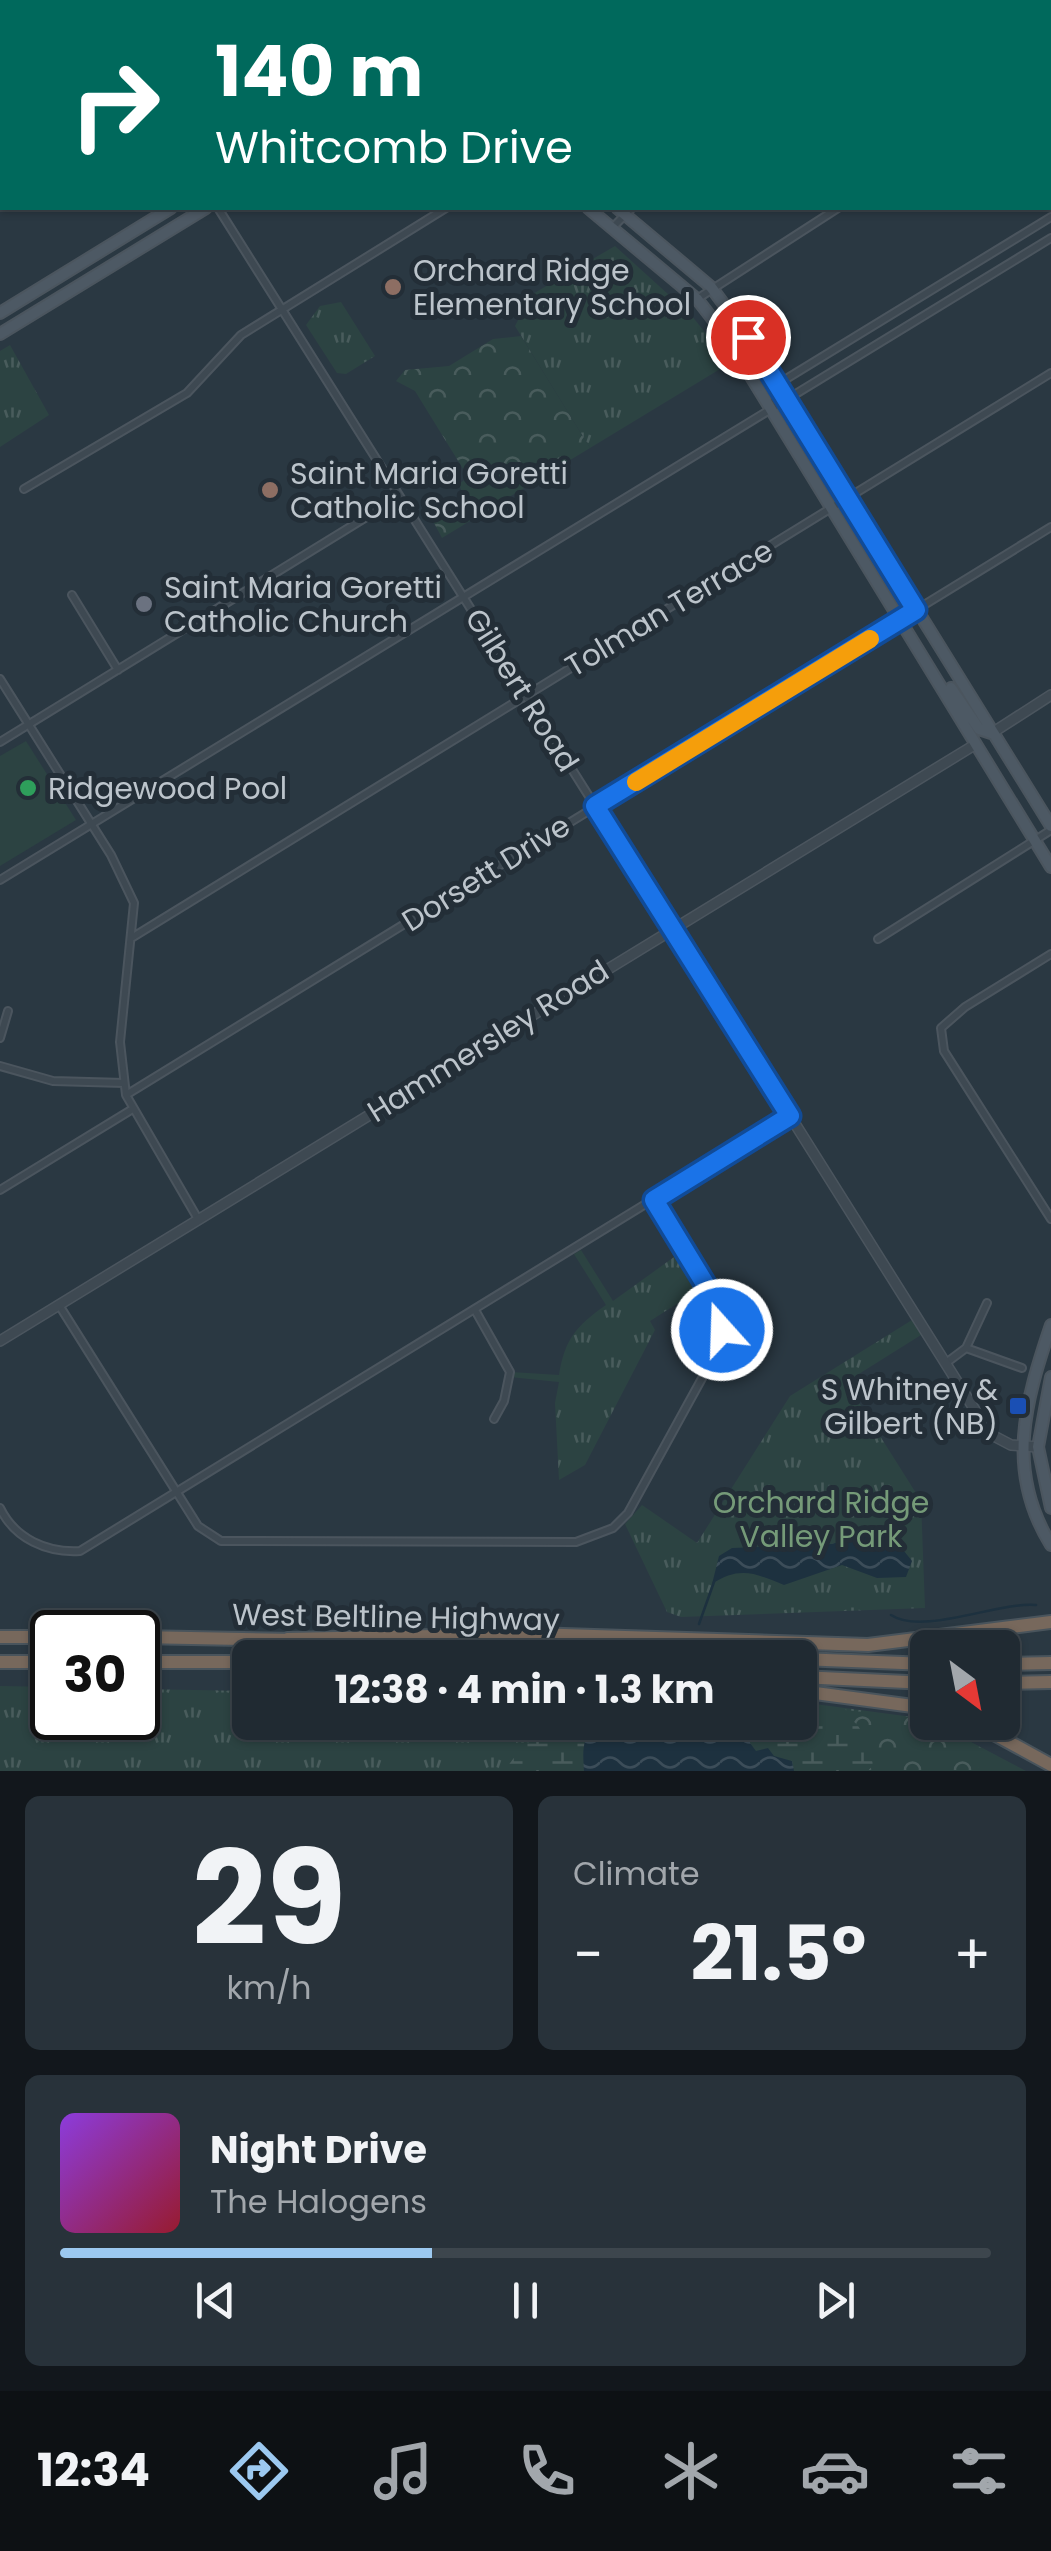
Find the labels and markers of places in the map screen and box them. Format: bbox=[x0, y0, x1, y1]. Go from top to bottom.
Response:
place label: Orchard Ridge Elementary School bbox=[413, 249, 691, 326]
marker: Orchard Ridge Elementary School bbox=[382, 276, 404, 298]
pin bbox=[706, 295, 791, 380]
place label: Saint Maria Goretti Catholic School bbox=[290, 452, 568, 529]
marker: Saint Maria Goretti Catholic School bbox=[259, 479, 281, 501]
place label: Saint Maria Goretti Catholic Church bbox=[164, 566, 442, 643]
marker: Saint Maria Goretti Catholic Church bbox=[133, 593, 155, 615]
place label: Ridgewood Pool bbox=[48, 767, 287, 810]
marker: Ridgewood Pool bbox=[17, 777, 39, 799]
place label: S Whitney & Gilbert (NB) bbox=[821, 1368, 998, 1445]
marker: S Whitney & Gilbert (NB) bbox=[1007, 1395, 1029, 1417]

